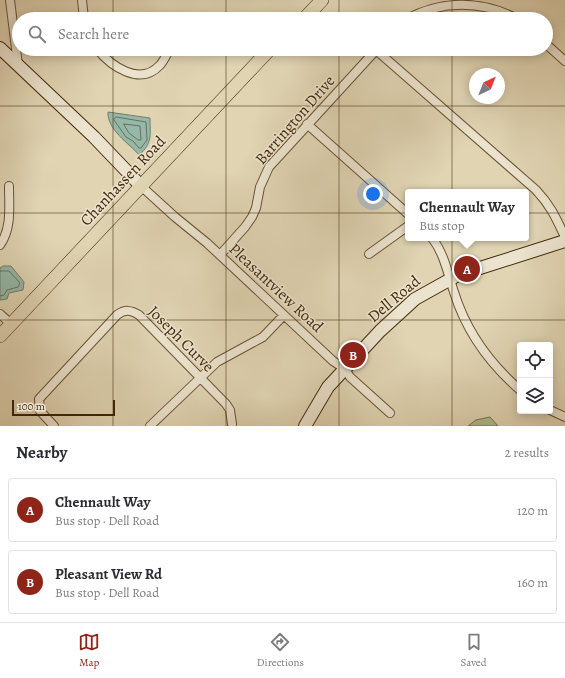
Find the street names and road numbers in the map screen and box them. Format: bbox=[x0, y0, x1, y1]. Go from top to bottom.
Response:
street label: Barrington Drive bbox=[250, 71, 340, 169]
street label: Chanhassen Road bbox=[75, 131, 171, 231]
street label: Pleasantview Road bbox=[224, 238, 328, 338]
street label: Dell Road bbox=[363, 270, 425, 328]
street label: Joseph Curve bbox=[143, 301, 219, 377]

